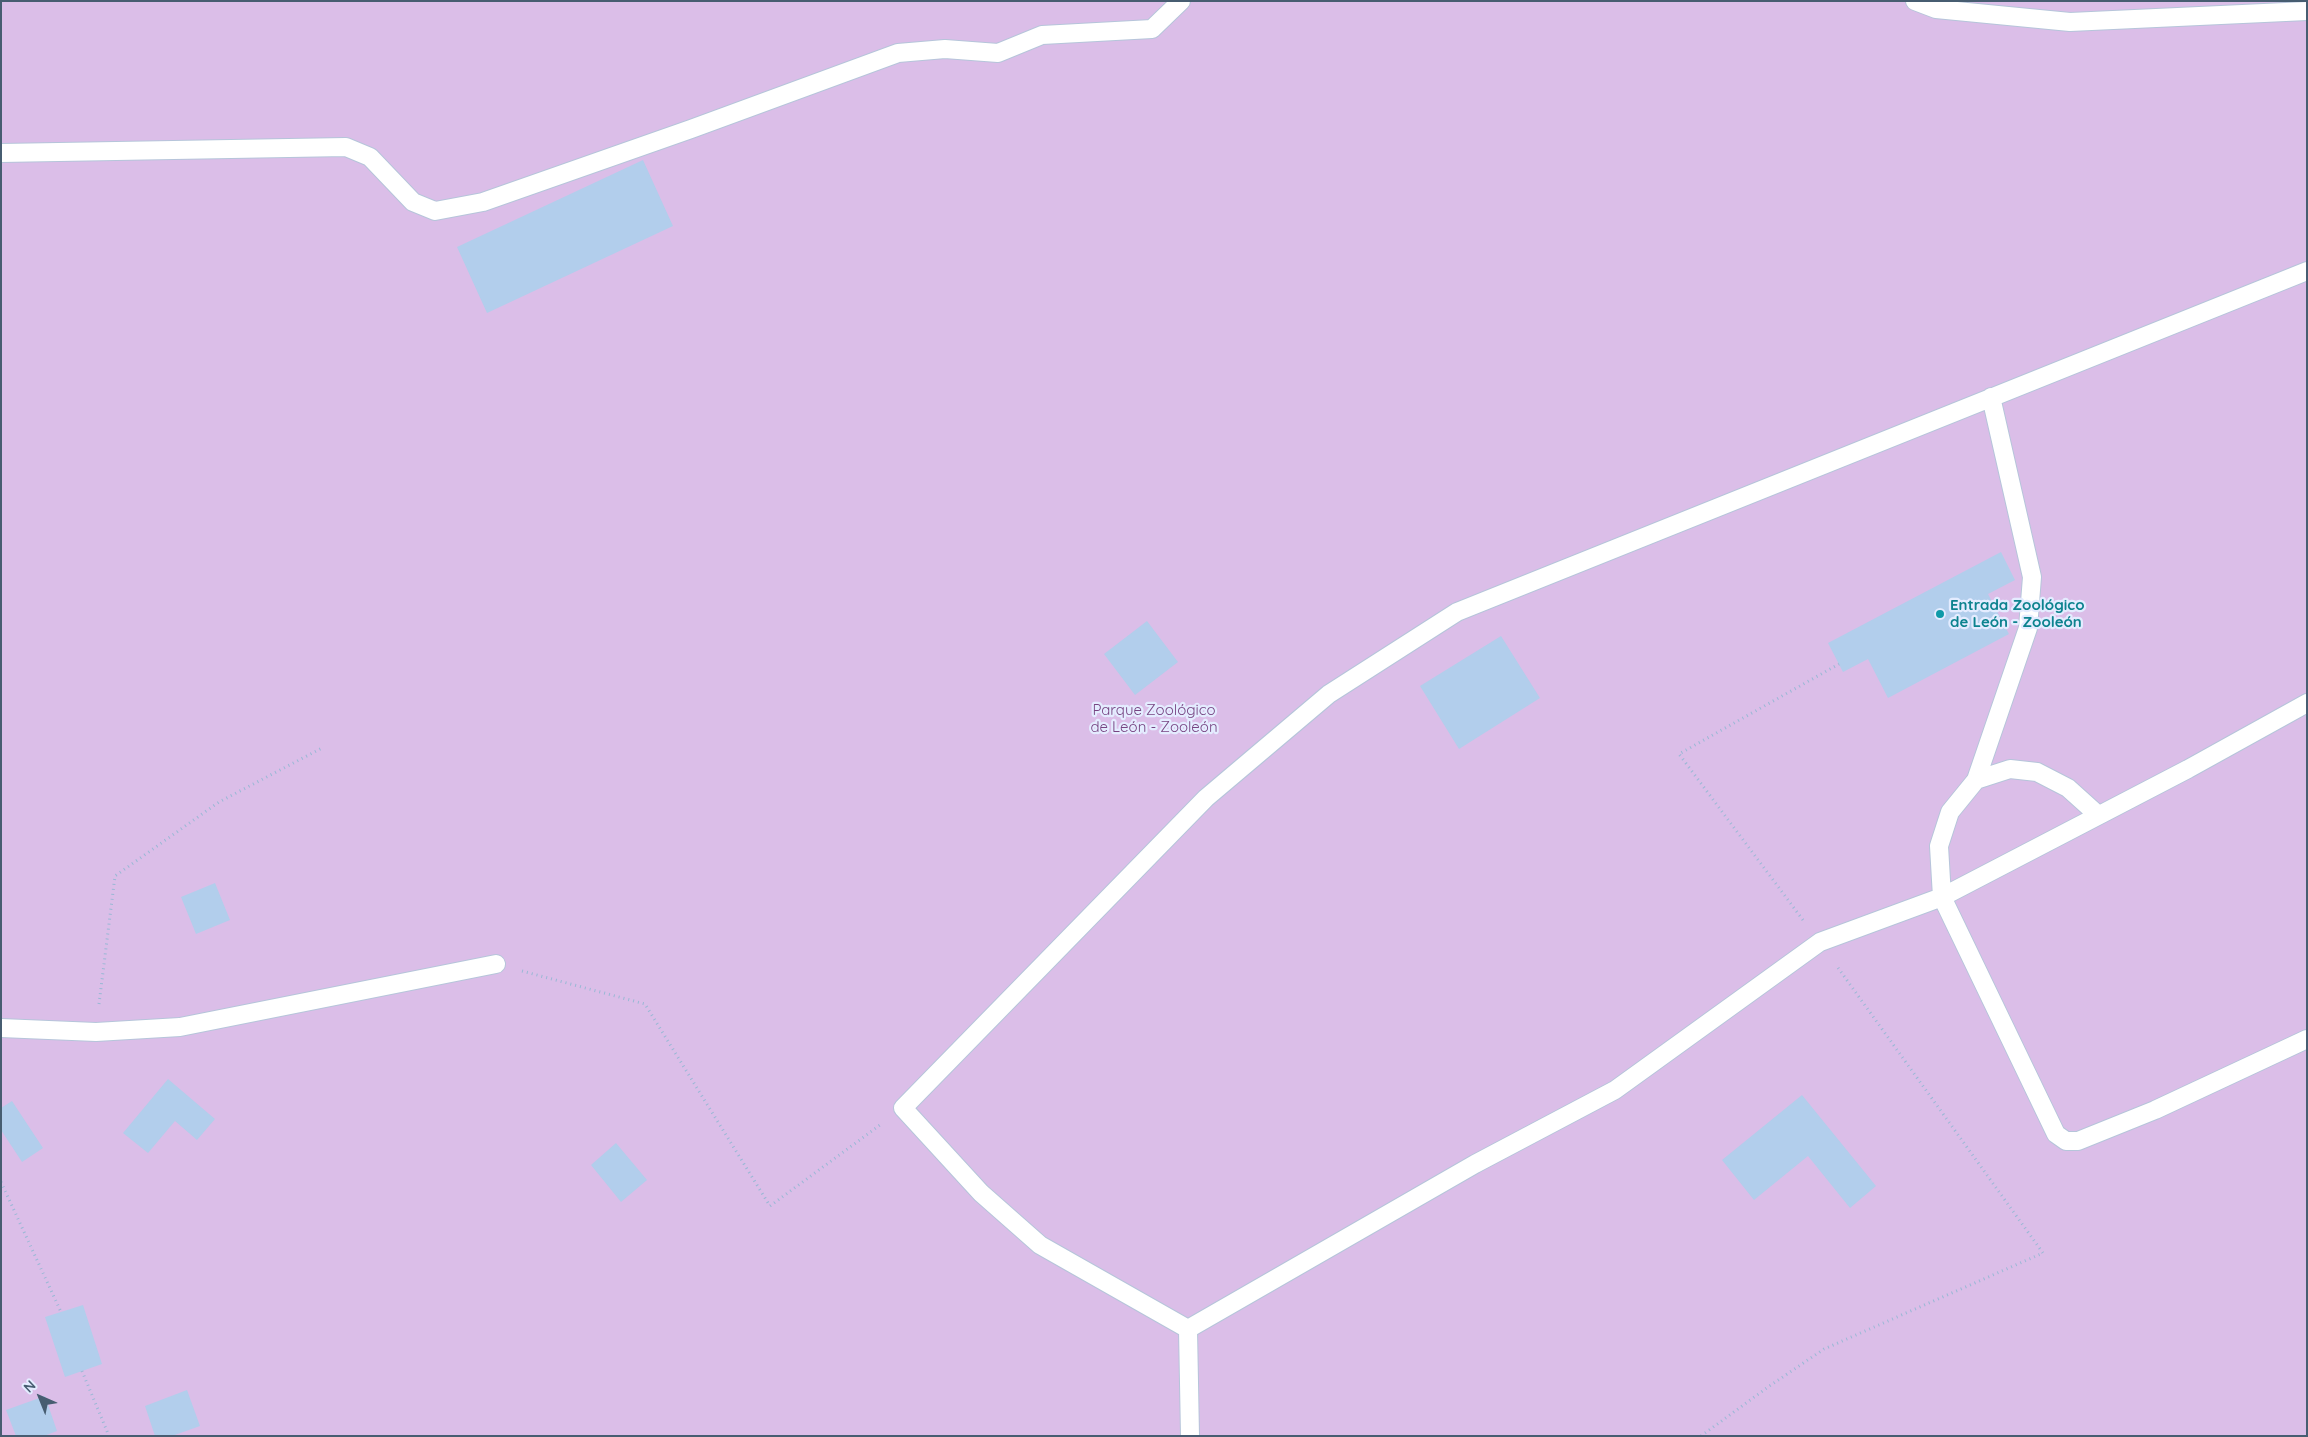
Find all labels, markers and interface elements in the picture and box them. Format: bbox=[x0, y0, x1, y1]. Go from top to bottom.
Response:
place label: Entrada Zoológico de León - Zooleón bbox=[1950, 596, 2084, 631]
marker: Entrada Zoológico de León - Zooleón bbox=[1934, 608, 1946, 620]
park label: Parque Zoológico de León - Zooleón bbox=[1090, 701, 1218, 736]
north arrow bbox=[15, 1372, 65, 1422]
text: N bbox=[20, 1376, 40, 1396]

